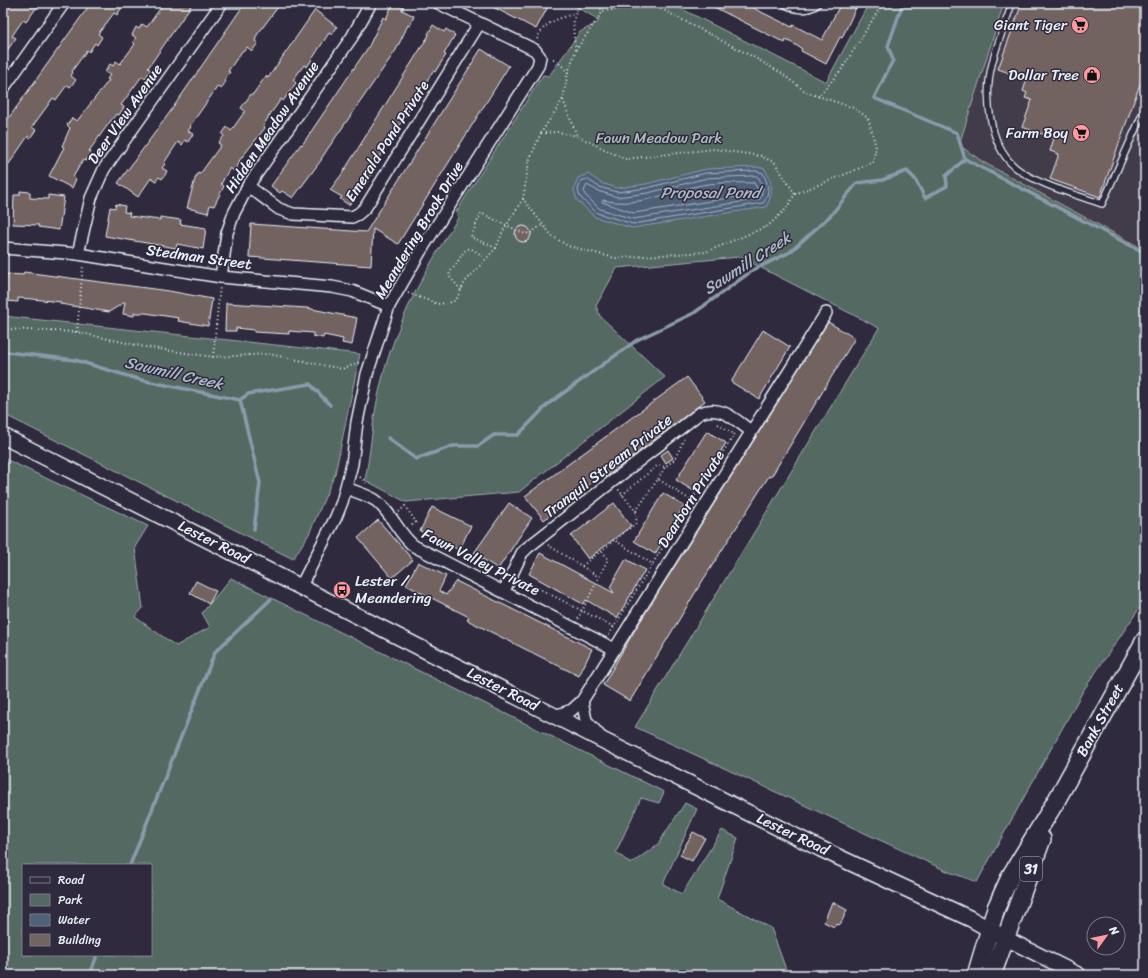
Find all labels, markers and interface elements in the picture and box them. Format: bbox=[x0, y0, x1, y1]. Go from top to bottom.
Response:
place label: Giant Tiger bbox=[994, 12, 1068, 38]
supermarket icon: Giant Tiger bbox=[1070, 15, 1090, 35]
street label: Hidden Meadow Avenue bbox=[218, 55, 326, 199]
street label: Deer View Avenue bbox=[81, 58, 170, 170]
place label: Dollar Tree bbox=[1008, 62, 1079, 88]
shop icon: Dollar Tree bbox=[1082, 65, 1102, 85]
street label: Emerald Pond Private bbox=[338, 75, 436, 207]
place label: Farm Boy bbox=[1006, 120, 1068, 146]
supermarket icon: Farm Boy bbox=[1071, 123, 1091, 143]
park label: Fawn Meadow Park bbox=[596, 125, 722, 151]
street label: Meandering Brook Drive bbox=[367, 156, 471, 304]
water label: Proposal Pond bbox=[660, 178, 764, 207]
water label: Sawmill Creek bbox=[697, 223, 798, 302]
street label: Stedman Street bbox=[145, 237, 254, 277]
water label: Sawmill Creek bbox=[122, 348, 227, 399]
street label: Tranquil Stream Private bbox=[538, 407, 678, 525]
street label: Dearborn Private bbox=[650, 445, 732, 553]
street label: Lester Road bbox=[173, 513, 256, 572]
street label: Fawn Valley Private bbox=[417, 521, 545, 603]
place label: Lester / Meandering bbox=[355, 568, 432, 611]
bus stop icon: Lester / Meandering bbox=[332, 580, 352, 600]
street label: Lester Road bbox=[462, 660, 545, 719]
street label: Bank Street bbox=[1069, 678, 1131, 762]
street label: Lester Road bbox=[752, 805, 835, 863]
road number: 31 bbox=[1020, 857, 1042, 881]
legend bbox=[22, 864, 152, 956]
text: Road bbox=[58, 869, 85, 891]
text: Park bbox=[58, 889, 83, 911]
text: Water bbox=[58, 909, 91, 931]
north arrow bbox=[1086, 916, 1126, 956]
text: N bbox=[1103, 922, 1124, 940]
text: Building bbox=[58, 929, 101, 951]

